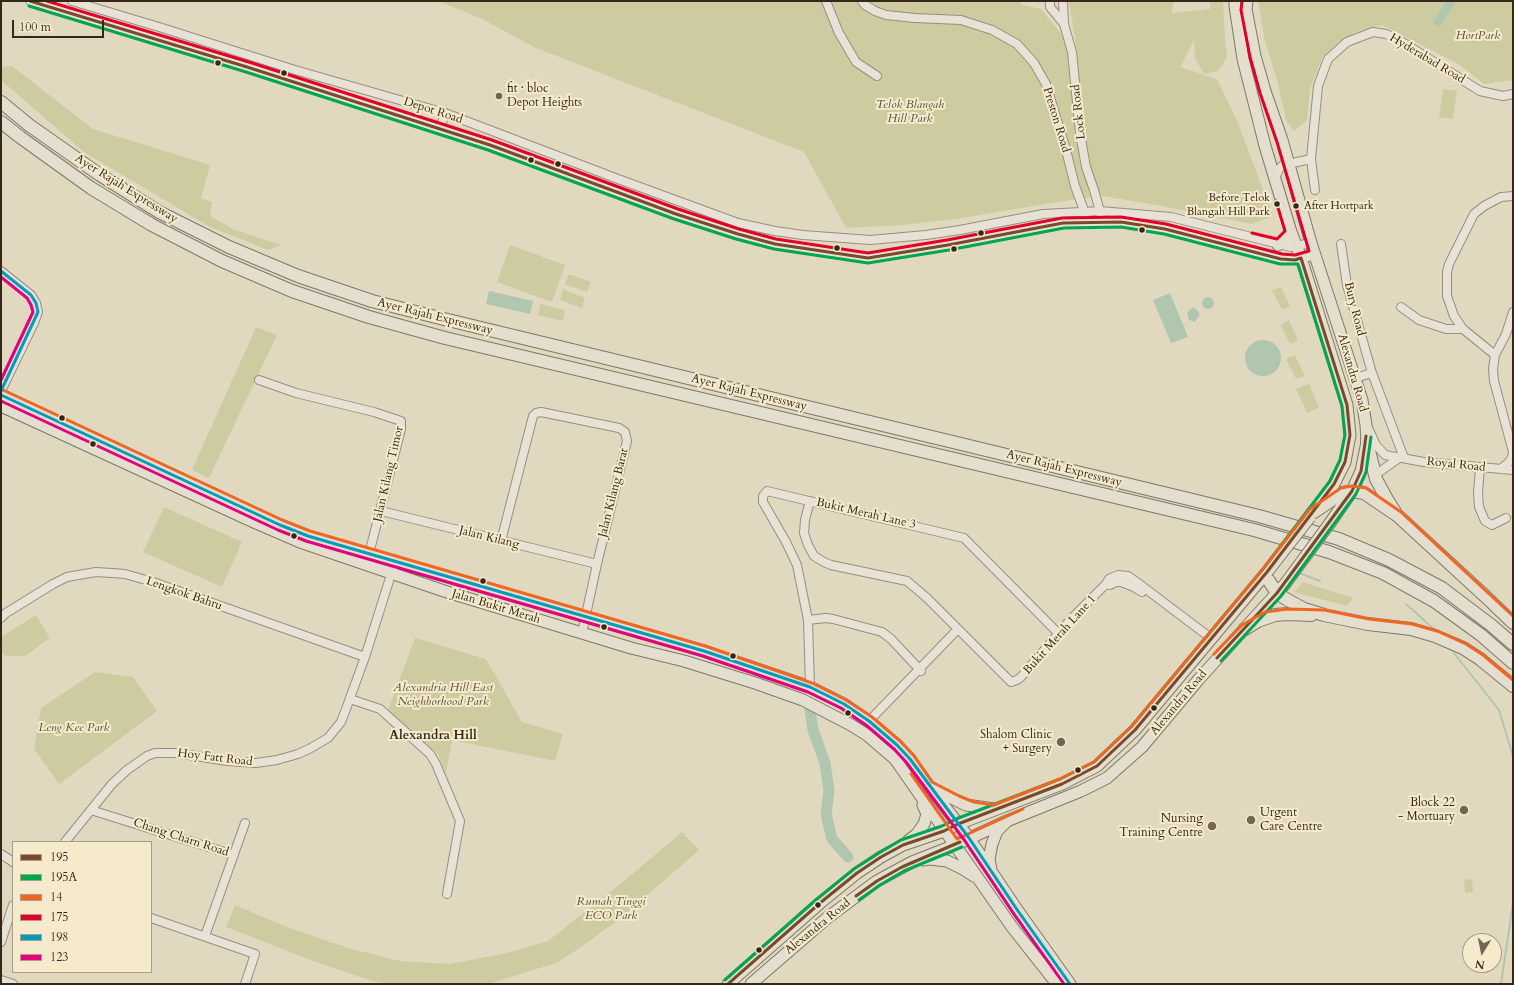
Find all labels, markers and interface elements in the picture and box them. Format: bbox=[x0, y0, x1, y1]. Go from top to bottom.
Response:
scale bar bbox=[14, 12, 106, 38]
text: 100 m bbox=[19, 19, 51, 35]
park label: HortPark bbox=[1456, 29, 1500, 43]
street label: Hyderabad Road bbox=[1387, 31, 1467, 87]
unlabelled marker bbox=[213, 58, 223, 68]
unlabelled marker bbox=[279, 68, 289, 78]
place label: fit · bloc Depot Heights bbox=[507, 82, 582, 110]
street label: Lock Road bbox=[1069, 84, 1089, 140]
street label: Preston Road bbox=[1039, 86, 1073, 154]
marker: fit · bloc Depot Heights bbox=[494, 91, 504, 101]
street label: Depot Road bbox=[402, 95, 464, 127]
park label: Telok Blangah Hill Park bbox=[876, 98, 944, 126]
street label: Ayer Rajah Expressway bbox=[72, 151, 180, 227]
unlabelled marker bbox=[526, 155, 536, 165]
unlabelled marker bbox=[553, 159, 563, 169]
place label: Before Telok Blangah Hill Park bbox=[1187, 191, 1270, 217]
marker: Before Telok Blangah Hill Park bbox=[1272, 199, 1282, 209]
place label: After Hortpark bbox=[1304, 199, 1374, 213]
marker: After Hortpark bbox=[1291, 201, 1301, 211]
unlabelled marker bbox=[1137, 225, 1147, 235]
unlabelled marker bbox=[976, 228, 986, 238]
unlabelled marker bbox=[832, 243, 842, 253]
unlabelled marker bbox=[949, 244, 959, 254]
street label: Bury Road bbox=[1340, 281, 1368, 337]
street label: Ayer Rajah Expressway bbox=[376, 296, 494, 338]
street label: Alexandra Road bbox=[1334, 332, 1370, 414]
street label: Ayer Rajah Expressway bbox=[690, 372, 808, 414]
unlabelled marker bbox=[57, 413, 67, 423]
street label: Jalan Kilang Timor bbox=[371, 425, 407, 523]
unlabelled marker bbox=[88, 439, 98, 449]
street label: Jalan Kilang Barat bbox=[596, 447, 632, 539]
street label: Ayer Rajah Expressway bbox=[1005, 448, 1123, 490]
street label: Royal Road bbox=[1426, 455, 1486, 475]
street label: Bukit Merah Lane 3 bbox=[815, 496, 917, 532]
street label: Jalan Kilang bbox=[457, 524, 521, 552]
unlabelled marker bbox=[289, 531, 299, 541]
street label: Lengkok Bahru bbox=[144, 574, 224, 614]
unlabelled marker bbox=[478, 576, 488, 586]
street label: Jalan Bukit Merah bbox=[450, 587, 542, 627]
street label: Bukit Merah Lane 1 bbox=[1021, 592, 1099, 678]
unlabelled marker bbox=[599, 622, 609, 632]
unlabelled marker bbox=[728, 651, 738, 661]
street label: Alexandra Road bbox=[1148, 668, 1210, 738]
park label: Alexandria Hill East Neighborhood Park bbox=[393, 681, 493, 709]
unlabelled marker bbox=[1149, 703, 1159, 713]
unlabelled marker bbox=[843, 708, 853, 718]
park label: Leng Kee Park bbox=[39, 721, 109, 735]
district label: Alexandra Hill bbox=[389, 728, 477, 744]
place label: Shalom Clinic + Surgery bbox=[980, 728, 1052, 756]
marker: Shalom Clinic + Surgery bbox=[1055, 736, 1067, 748]
street label: Hoy Fatt Road bbox=[177, 746, 253, 770]
unlabelled marker bbox=[1073, 765, 1083, 775]
place label: Block 22 - Mortuary bbox=[1398, 796, 1455, 824]
marker: Block 22 - Mortuary bbox=[1458, 804, 1470, 816]
place label: Urgent Care Centre bbox=[1260, 806, 1322, 834]
place label: Nursing Training Centre bbox=[1119, 812, 1203, 840]
marker: Urgent Care Centre bbox=[1245, 814, 1257, 826]
street label: Chang Charn Road bbox=[131, 816, 231, 860]
marker: Nursing Training Centre bbox=[1206, 820, 1218, 832]
legend bbox=[12, 841, 152, 973]
text: 195 bbox=[50, 849, 68, 865]
text: 195A bbox=[50, 869, 77, 885]
text: 14 bbox=[50, 889, 62, 905]
park label: Rumah Tinggi ECO Park bbox=[576, 895, 646, 923]
street label: Alexandra Road bbox=[782, 896, 854, 958]
unlabelled marker bbox=[813, 900, 823, 910]
text: 175 bbox=[50, 909, 68, 925]
text: 198 bbox=[50, 929, 68, 945]
north arrow bbox=[1462, 933, 1502, 973]
unlabelled marker bbox=[754, 945, 764, 955]
text: 123 bbox=[50, 949, 68, 965]
text: N bbox=[1474, 956, 1486, 973]

